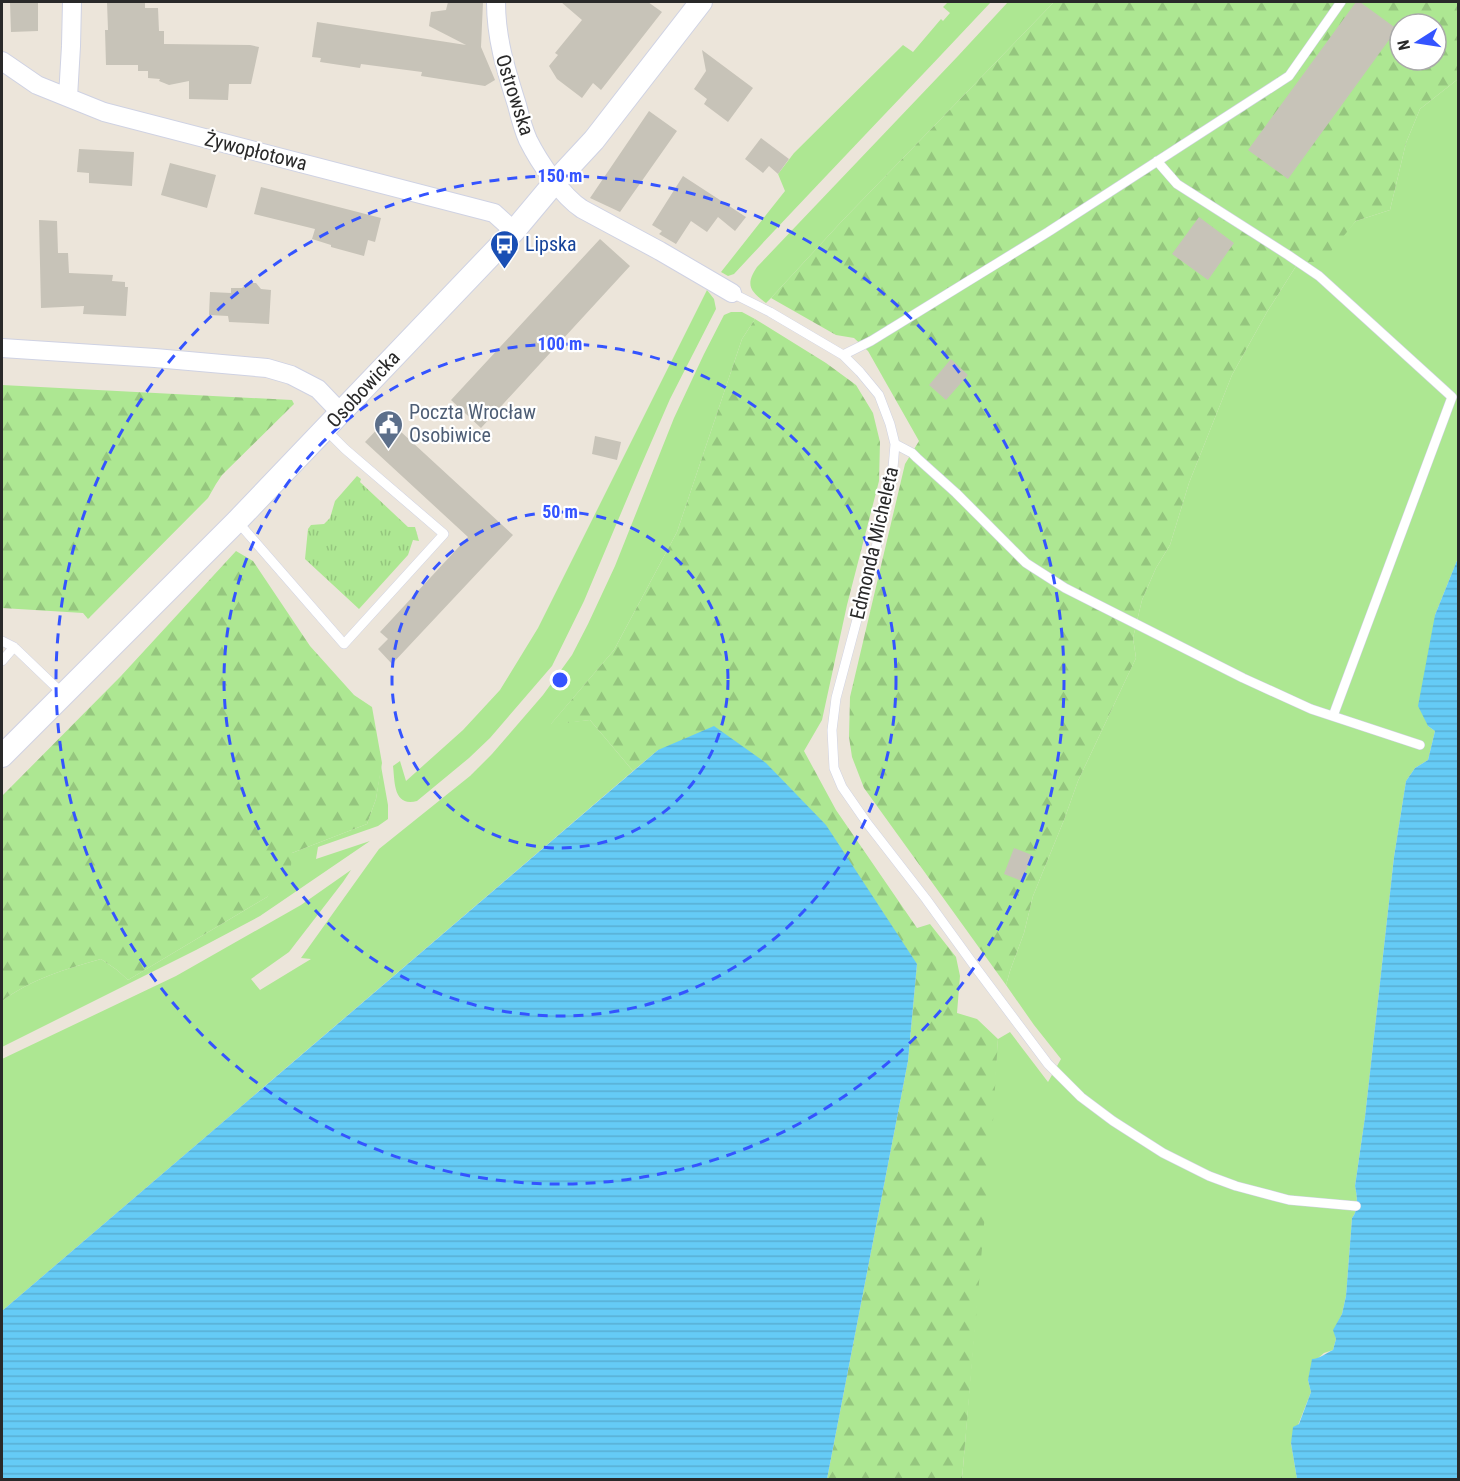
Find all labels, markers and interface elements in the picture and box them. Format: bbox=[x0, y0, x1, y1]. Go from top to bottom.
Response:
north arrow bbox=[1388, 12, 1448, 72]
text: N bbox=[1394, 38, 1414, 52]
street label: Ostrowska bbox=[491, 51, 539, 139]
street label: Żywopłotowa bbox=[202, 127, 310, 175]
text: 150 m bbox=[538, 165, 582, 186]
bus stop icon: Lipska bbox=[488, 228, 520, 270]
place label: Lipska bbox=[525, 232, 577, 256]
text: 100 m bbox=[538, 333, 582, 354]
street label: Osobowicka bbox=[321, 346, 405, 432]
place label: Poczta Wrocław Osobiwice bbox=[409, 400, 536, 447]
public building icon: Poczta Wrocław Osobiwice bbox=[372, 408, 404, 450]
street label: Edmonda Micheleta bbox=[845, 464, 903, 622]
text: 50 m bbox=[542, 501, 578, 522]
centre of rings bbox=[550, 670, 570, 690]

